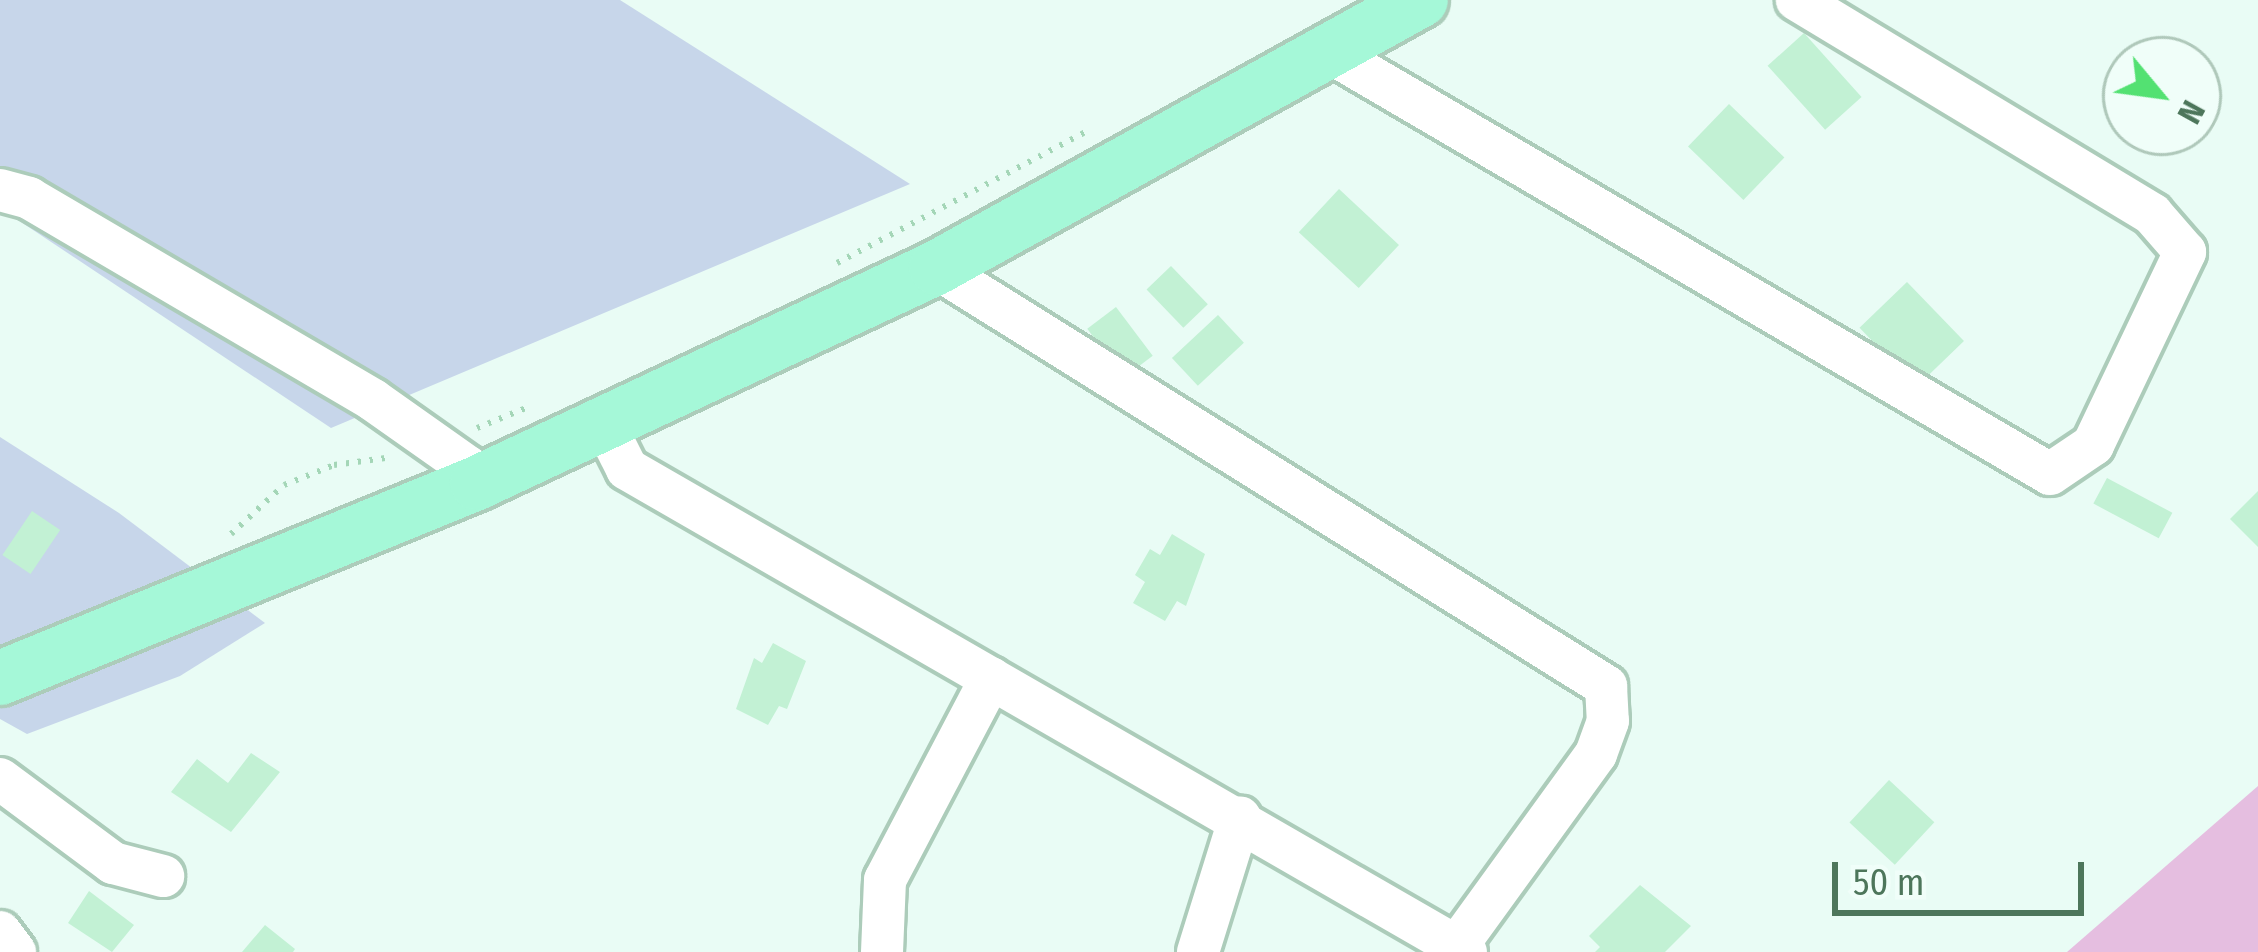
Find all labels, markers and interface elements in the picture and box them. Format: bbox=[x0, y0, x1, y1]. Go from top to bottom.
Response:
north arrow bbox=[2102, 36, 2222, 156]
text: N bbox=[2169, 94, 2213, 130]
scale bar bbox=[1838, 838, 2090, 912]
text: 50 m bbox=[1853, 861, 1924, 905]

